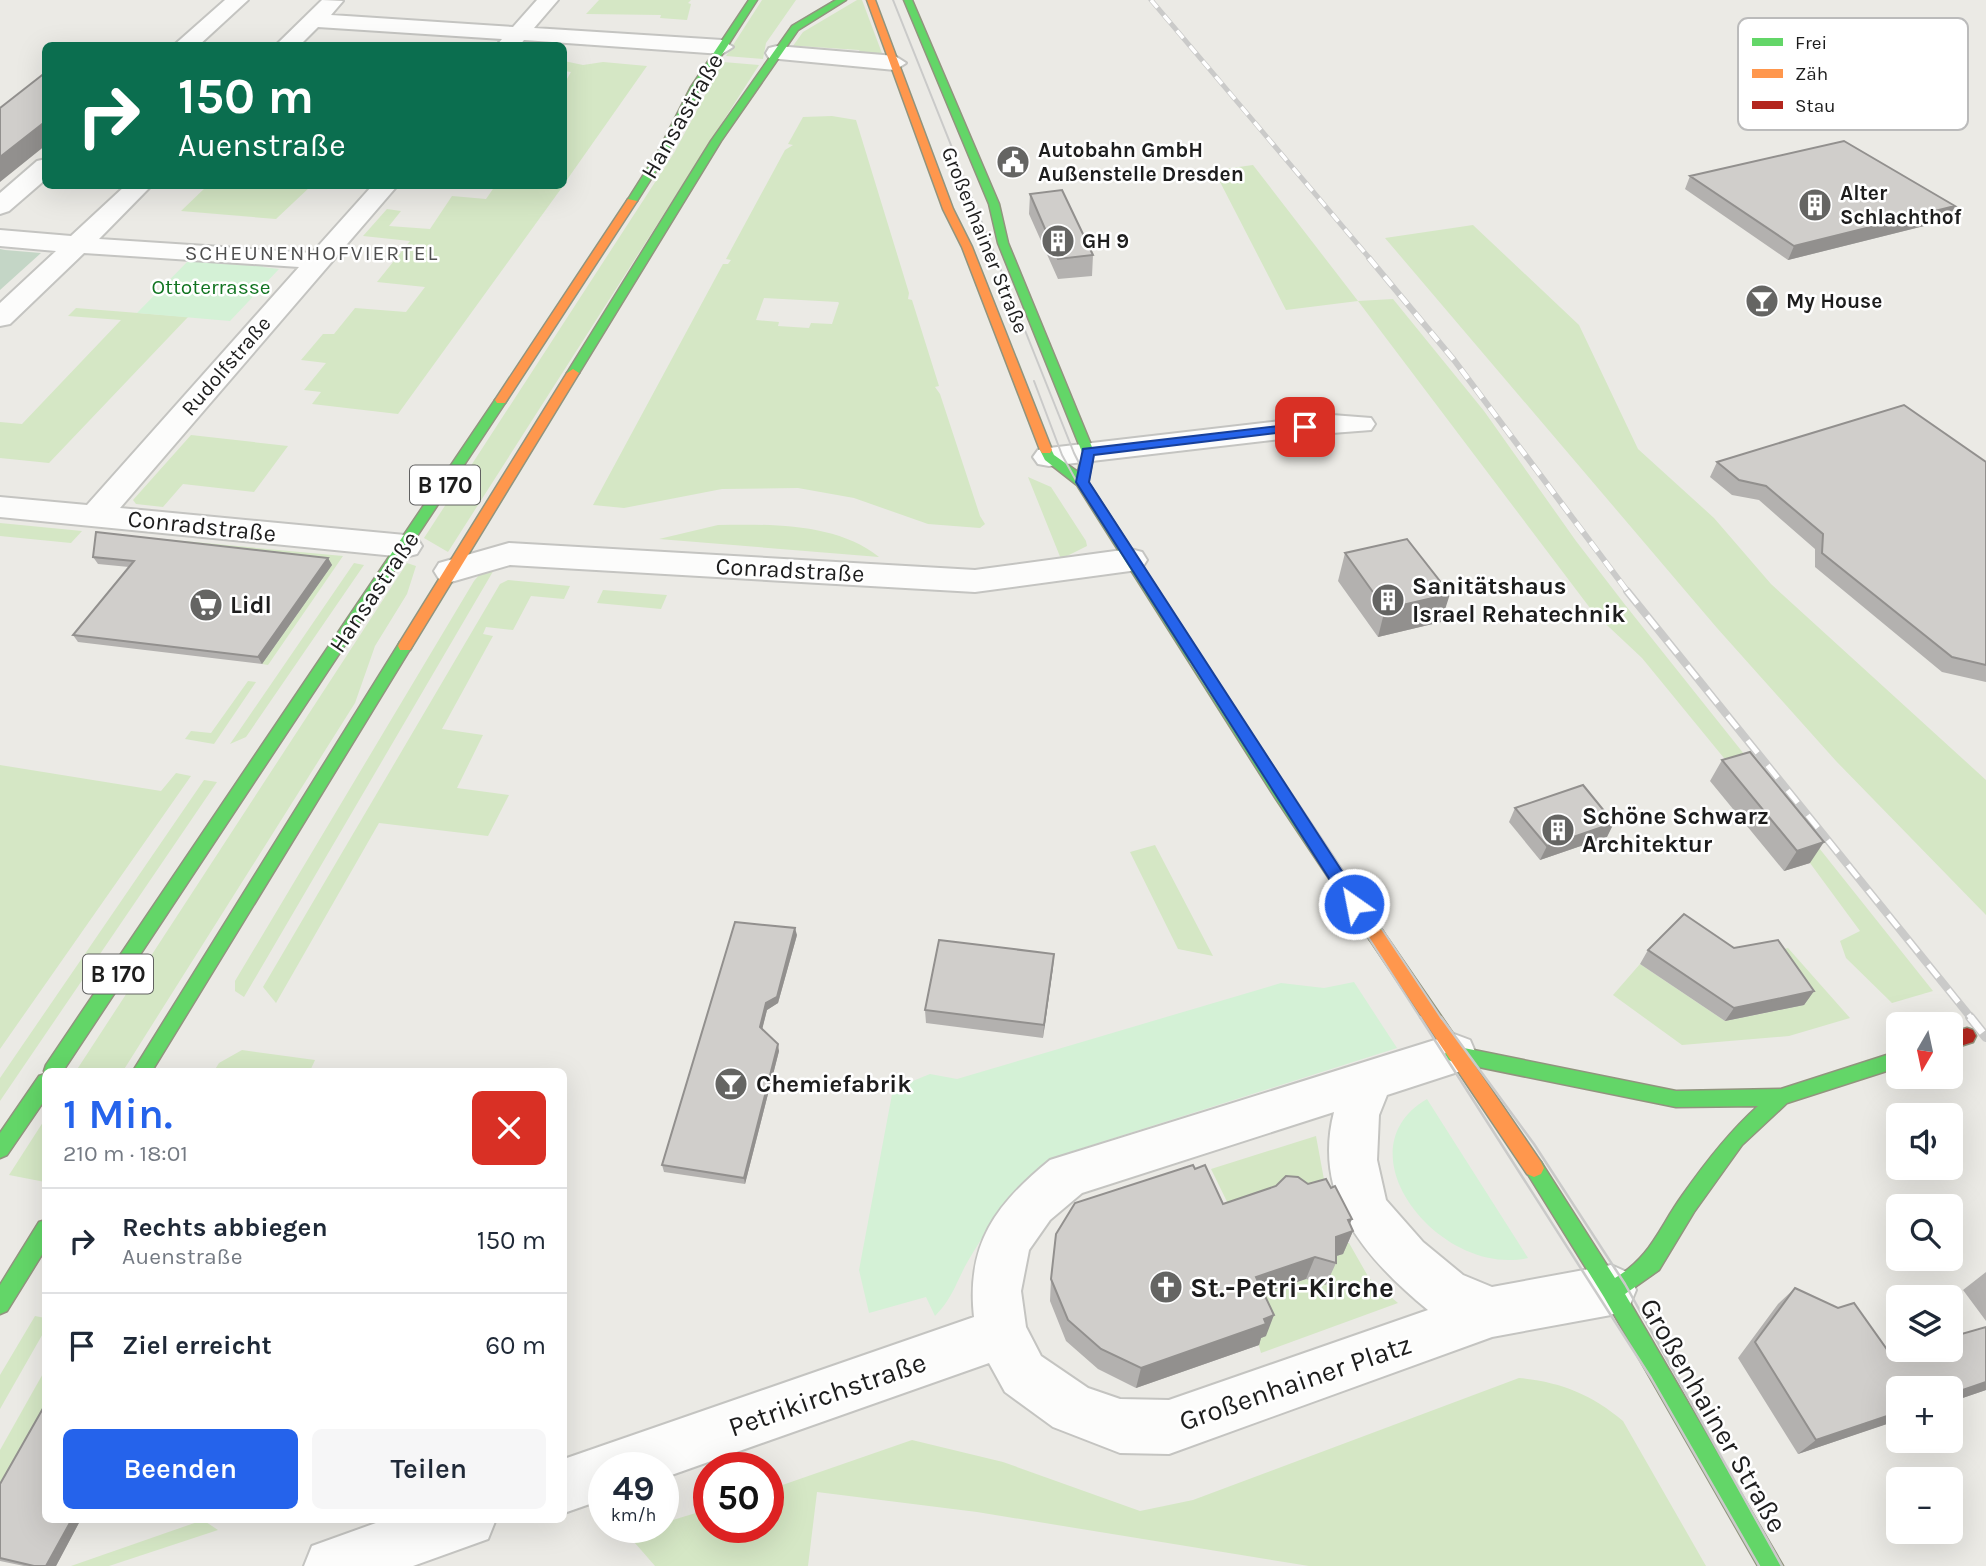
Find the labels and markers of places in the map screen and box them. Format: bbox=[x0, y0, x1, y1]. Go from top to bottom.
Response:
place label: Autobahn GmbH Außenstelle Dresden bbox=[1038, 138, 1244, 186]
public building icon: Autobahn GmbH Außenstelle Dresden bbox=[994, 143, 1032, 181]
place label: Alter Schlachthof bbox=[1840, 181, 1962, 229]
building icon: Alter Schlachthof bbox=[1796, 186, 1834, 224]
building icon: GH 9 bbox=[1039, 222, 1077, 260]
place label: GH 9 bbox=[1082, 229, 1129, 253]
bar icon: My House bbox=[1743, 282, 1781, 320]
place label: My House bbox=[1786, 289, 1882, 313]
pin bbox=[1275, 397, 1335, 457]
place label: Sanitätshaus Israel Rehatechnik bbox=[1412, 572, 1626, 628]
building icon: Sanitätshaus Israel Rehatechnik bbox=[1369, 581, 1407, 619]
supermarket icon: Lidl bbox=[187, 586, 225, 624]
place label: Lidl bbox=[230, 591, 272, 619]
place label: Schöne Schwarz Architektur bbox=[1582, 802, 1769, 858]
building icon: Schöne Schwarz Architektur bbox=[1539, 811, 1577, 849]
bar icon: Chemiefabrik bbox=[712, 1065, 750, 1103]
place label: Chemiefabrik bbox=[756, 1070, 911, 1098]
church icon: St.-Petri-Kirche bbox=[1147, 1268, 1185, 1306]
place label: St.-Petri-Kirche bbox=[1190, 1271, 1394, 1304]

